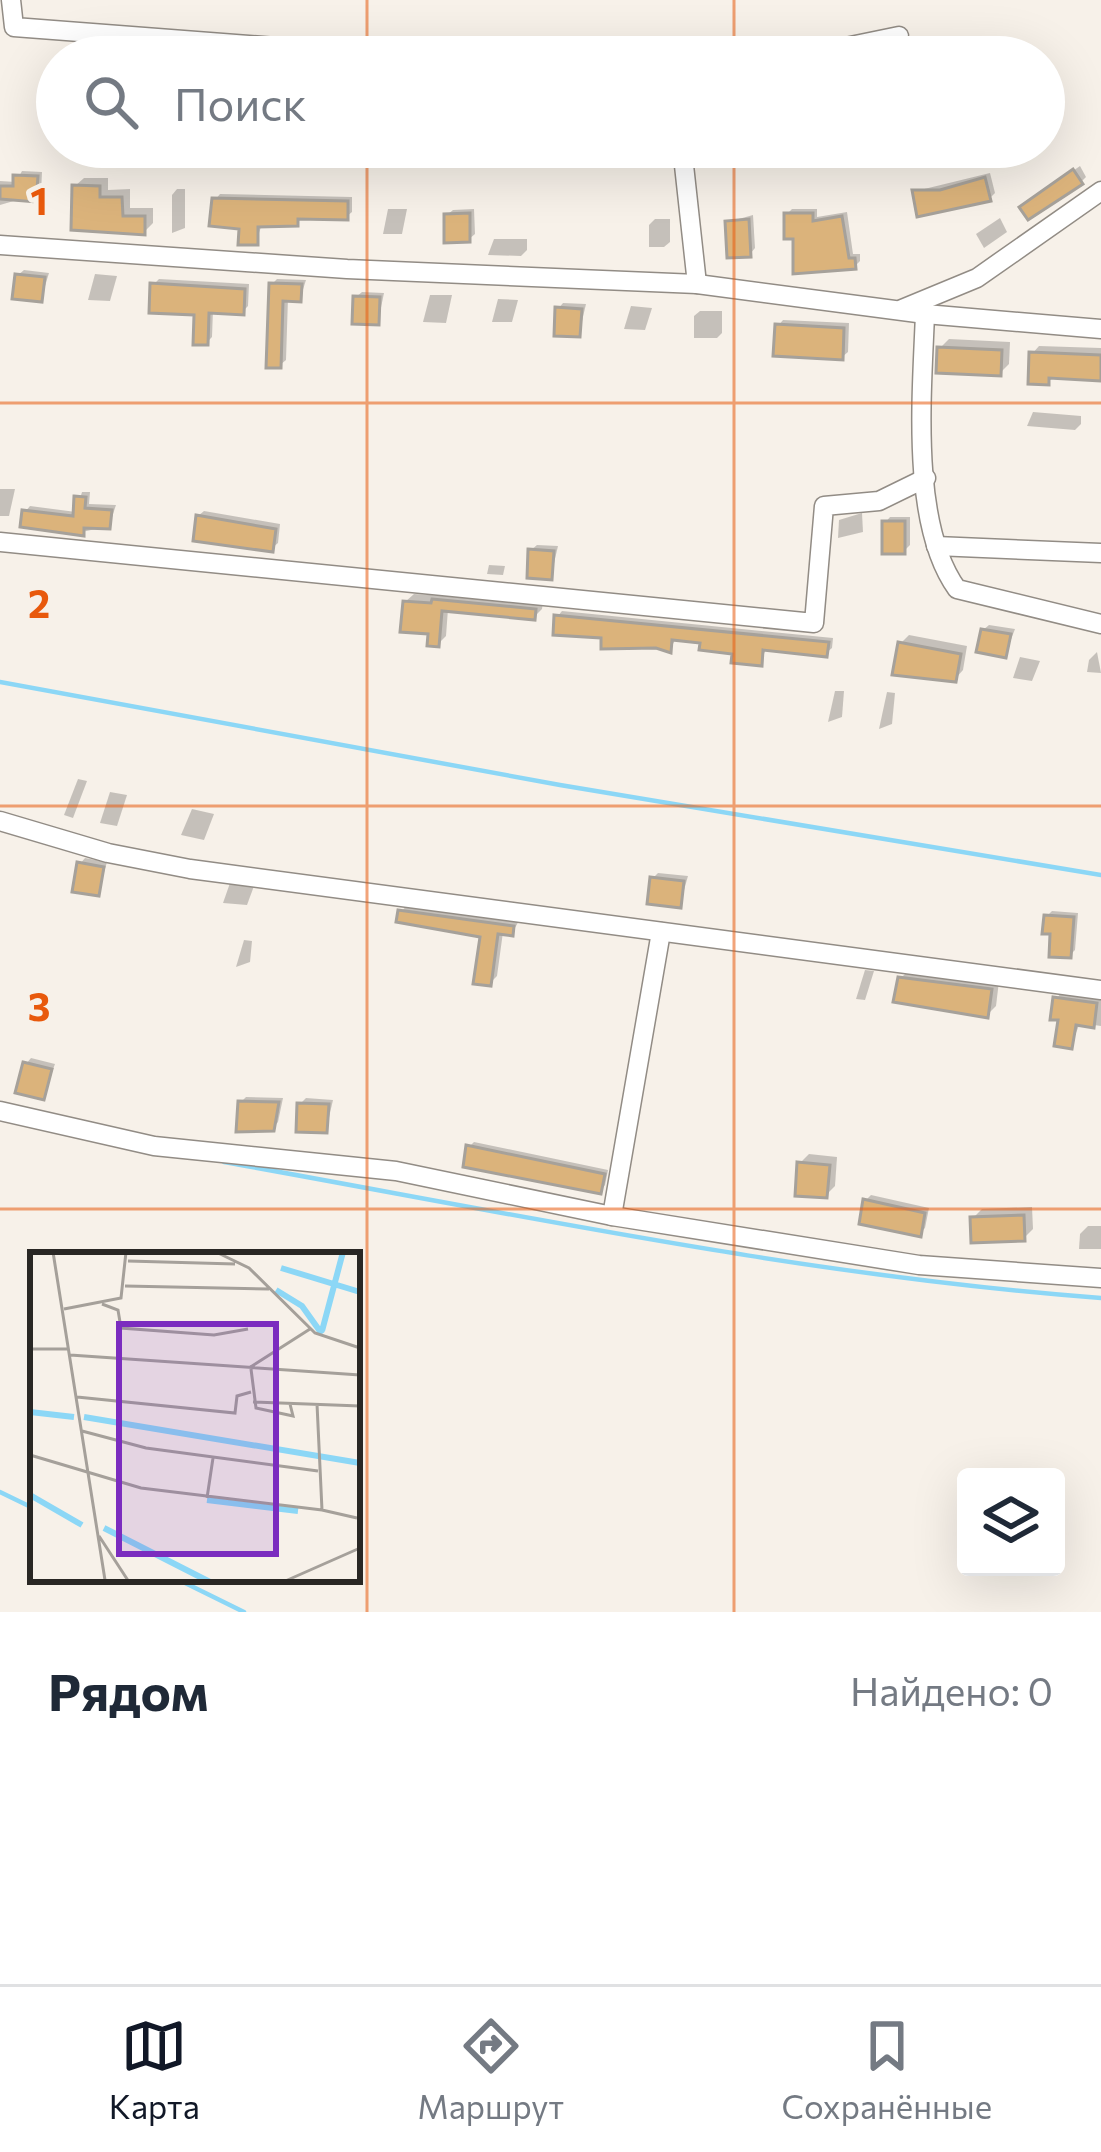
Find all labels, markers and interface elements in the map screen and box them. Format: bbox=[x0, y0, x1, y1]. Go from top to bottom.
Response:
search box bbox=[36, 36, 1065, 168]
icon: search bbox=[78, 69, 144, 135]
text: Поиск bbox=[174, 75, 307, 130]
text: 1 bbox=[30, 175, 48, 223]
text: 2 bbox=[28, 578, 50, 626]
text: 3 bbox=[28, 981, 50, 1029]
inset map bbox=[30, 1252, 360, 1582]
map controls bbox=[957, 1468, 1065, 1576]
button: layers bbox=[957, 1468, 1065, 1576]
text: Рядом bbox=[48, 1659, 209, 1722]
text: Найдено: 0 bbox=[850, 1666, 1053, 1714]
tab: Карта bbox=[109, 2013, 200, 2126]
tab: Маршрут bbox=[417, 2013, 564, 2126]
tab: Сохранённые bbox=[782, 2013, 992, 2126]

